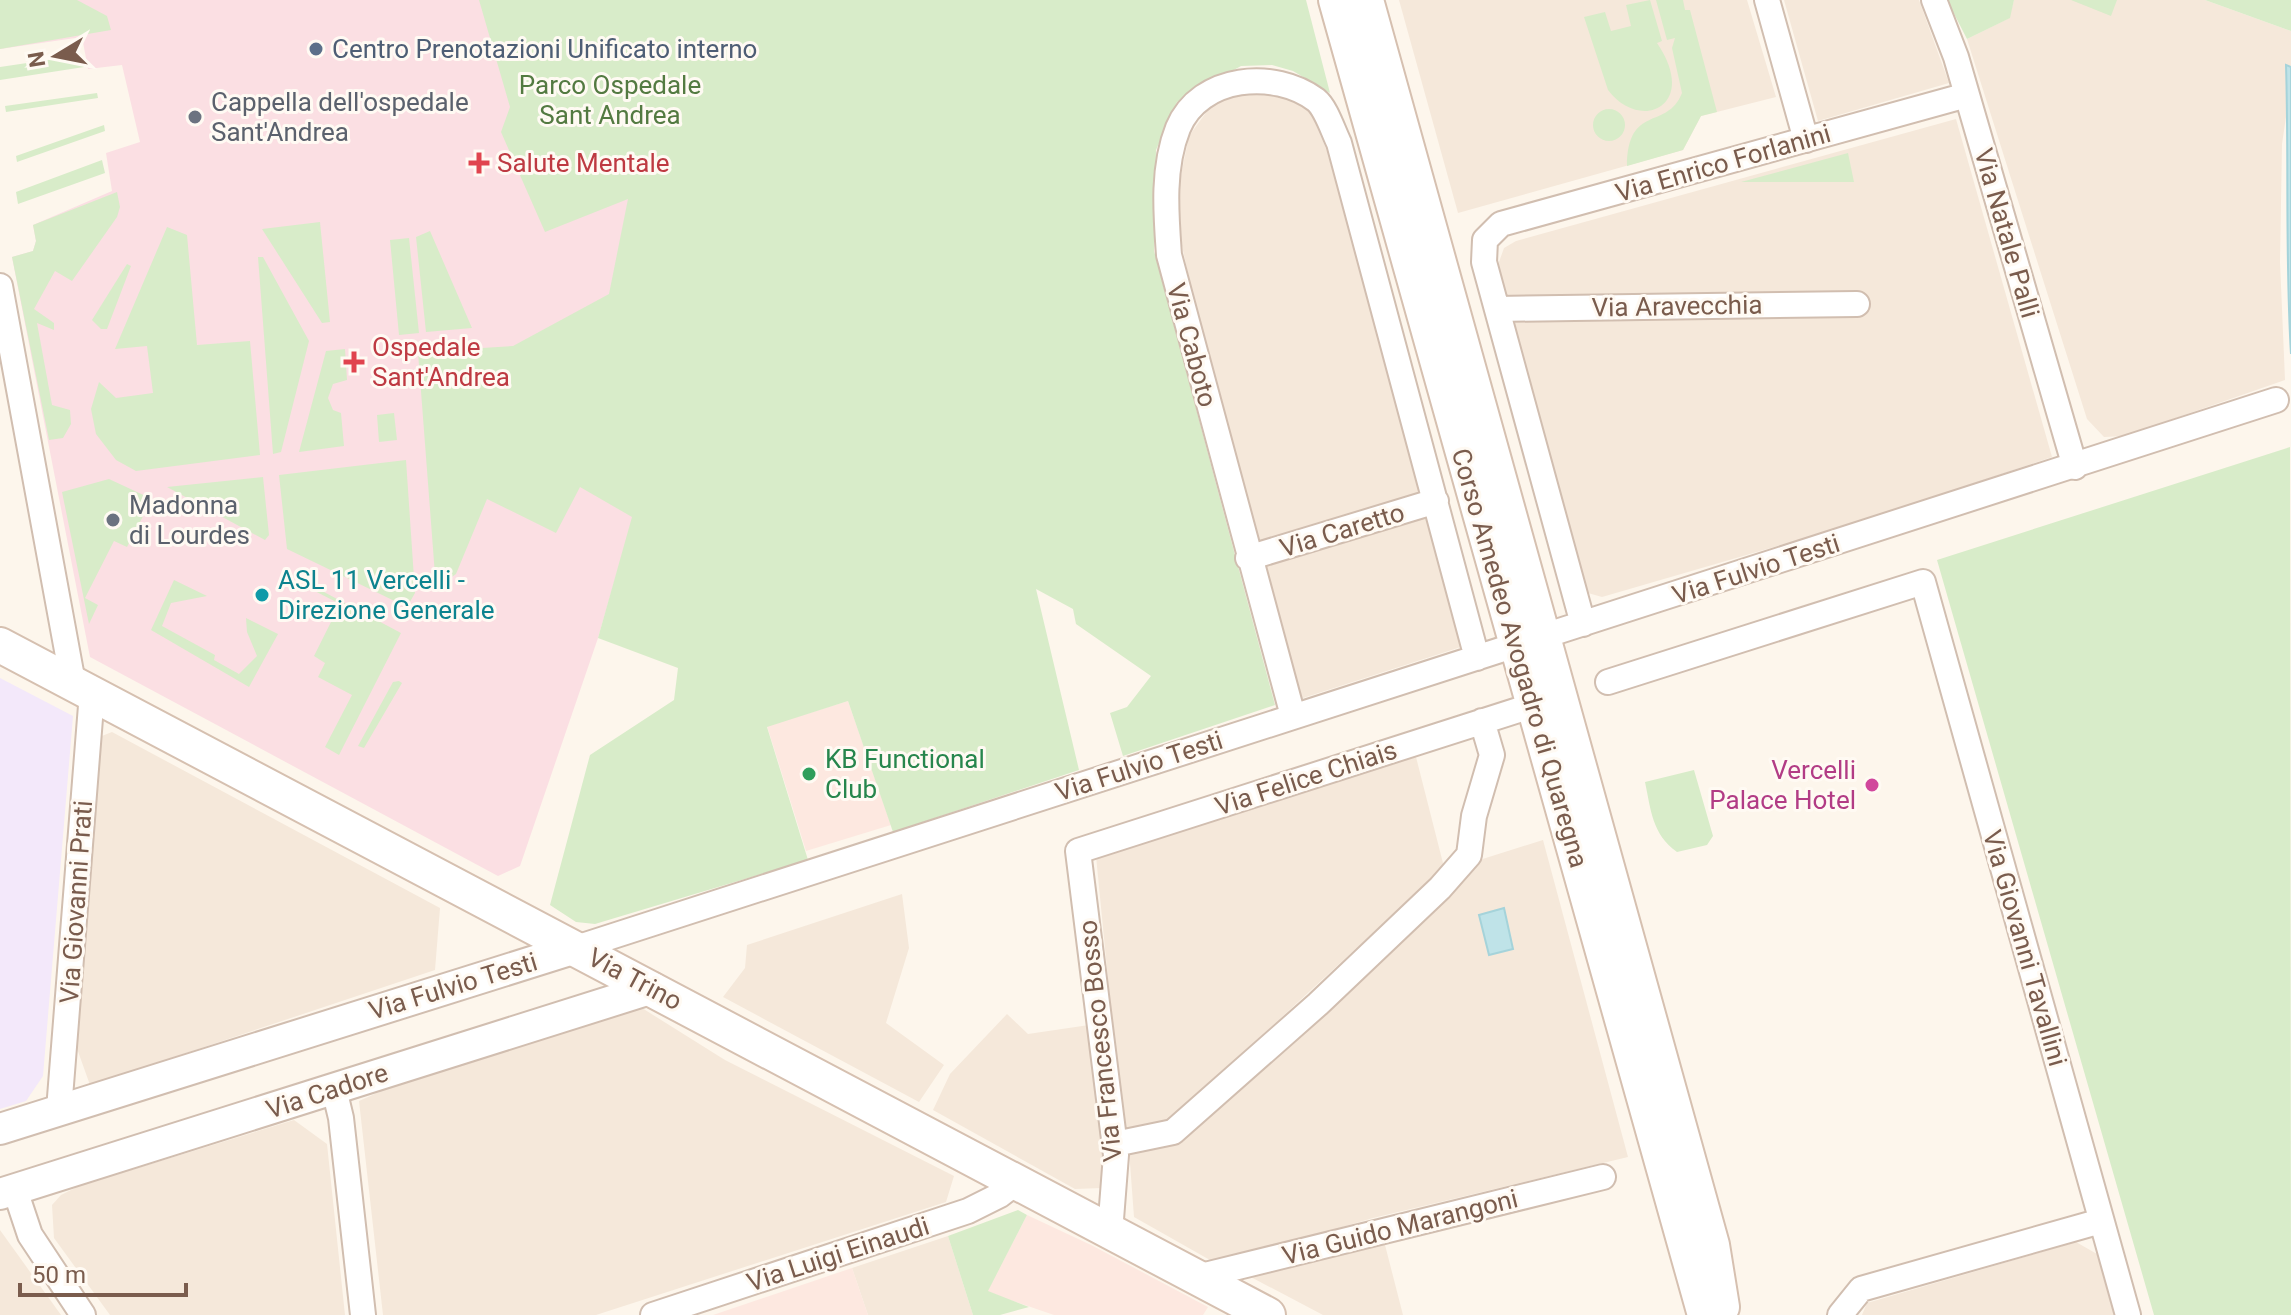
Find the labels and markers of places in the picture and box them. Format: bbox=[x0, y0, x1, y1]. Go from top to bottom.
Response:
place label: Centro Prenotazioni Unificato interno bbox=[332, 34, 757, 64]
marker: Centro Prenotazioni Unificato interno bbox=[307, 40, 325, 58]
place label: Cappella dell'ospedale Sant'Andrea bbox=[211, 87, 469, 147]
marker: Cappella dell'ospedale Sant'Andrea bbox=[186, 108, 204, 126]
place label: Salute Mentale bbox=[497, 148, 670, 178]
marker: Salute Mentale bbox=[468, 152, 490, 174]
place label: Ospedale Sant'Andrea bbox=[372, 332, 510, 392]
marker: Ospedale Sant'Andrea bbox=[343, 351, 365, 373]
place label: Madonna di Lourdes bbox=[129, 490, 250, 550]
marker: Madonna di Lourdes bbox=[104, 511, 122, 529]
place label: ASL 11 Vercelli - Direzione Generale bbox=[278, 565, 495, 625]
marker: ASL 11 Vercelli - Direzione Generale bbox=[253, 586, 271, 604]
place label: KB Functional Club bbox=[825, 744, 985, 804]
place label: Vercelli Palace Hotel bbox=[1709, 755, 1856, 815]
marker: KB Functional Club bbox=[800, 765, 818, 783]
marker: Vercelli Palace Hotel bbox=[1863, 776, 1881, 794]

